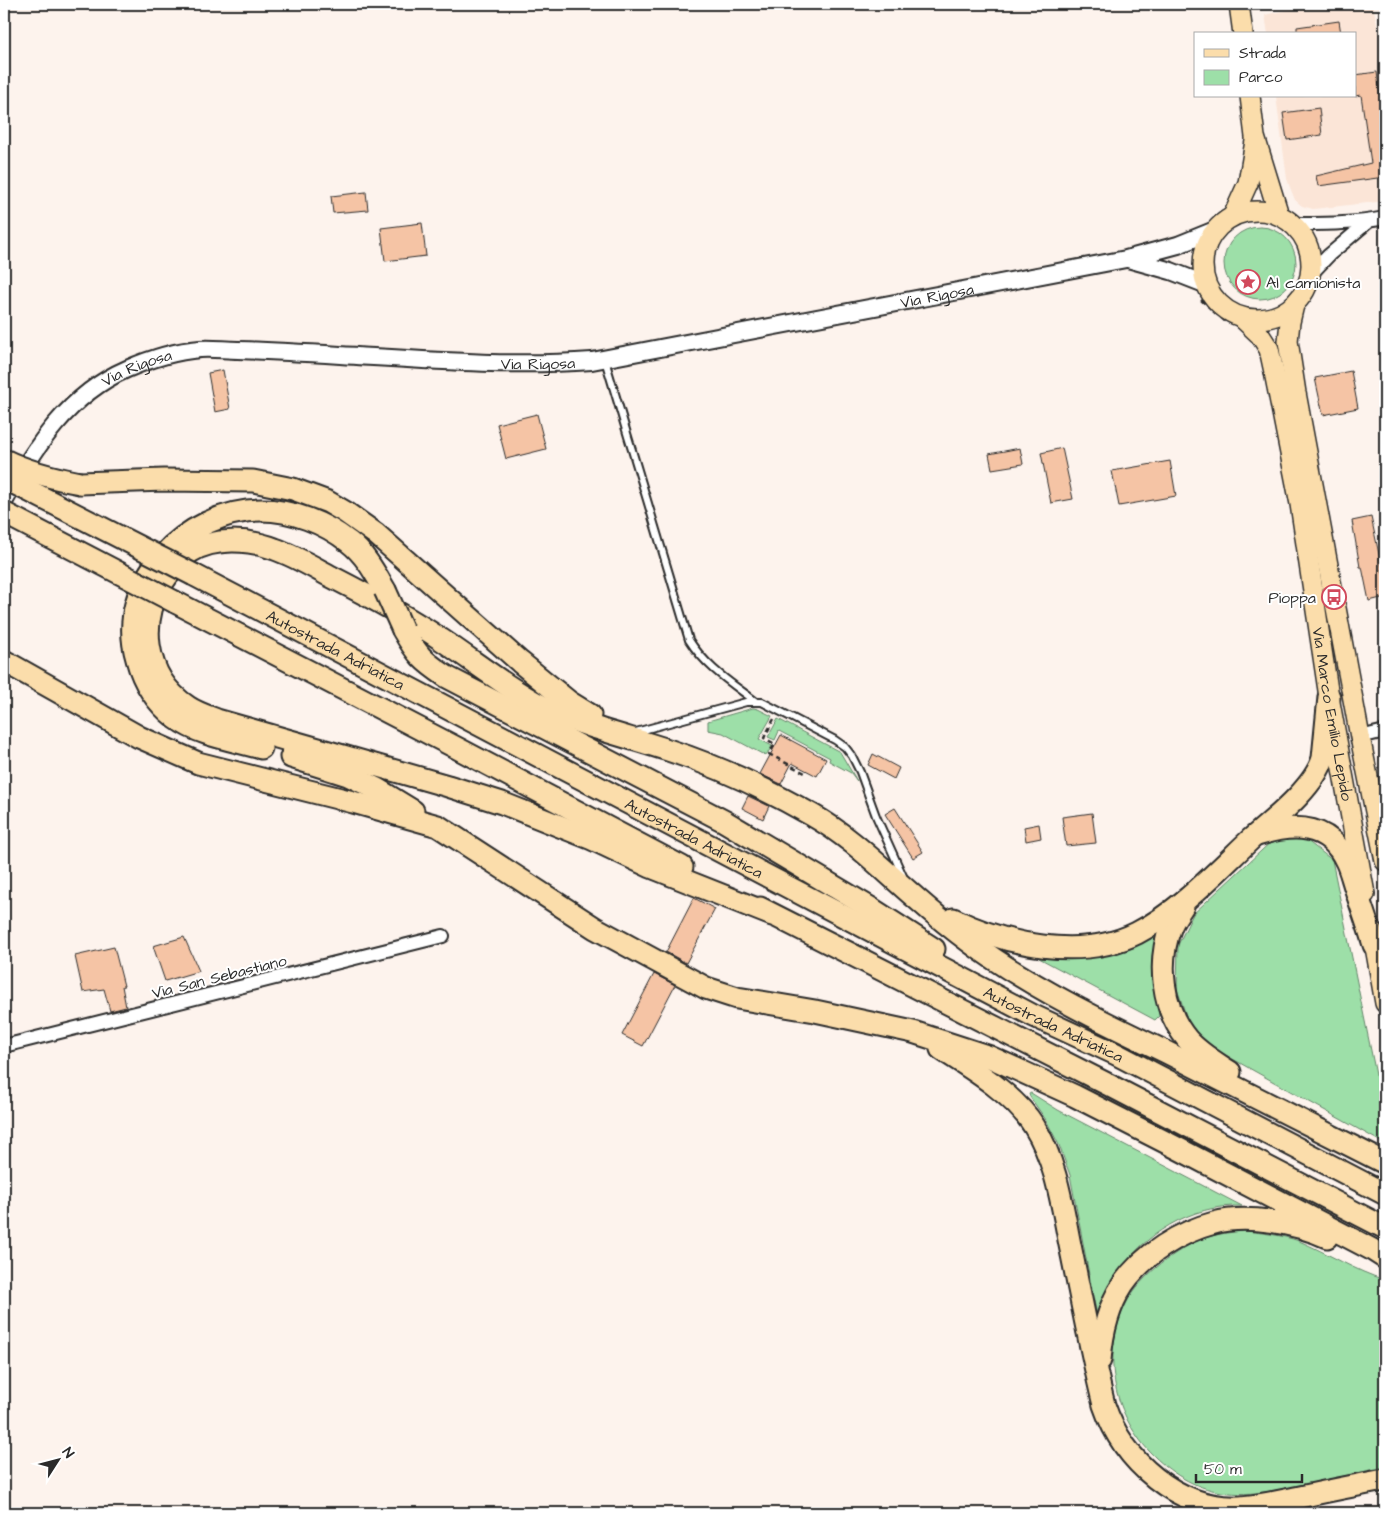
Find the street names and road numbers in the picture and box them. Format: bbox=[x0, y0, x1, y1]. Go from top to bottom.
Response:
street label: Via Rigosa bbox=[898, 278, 976, 314]
street label: Via Rigosa bbox=[97, 344, 174, 392]
street label: Via Rigosa bbox=[501, 352, 576, 376]
street label: Autostrada Adriatica bbox=[262, 605, 408, 696]
street label: Via Marco Emilio Lepido bbox=[1307, 626, 1358, 803]
street label: Autostrada Adriatica bbox=[621, 793, 767, 884]
street label: Via San Sebastiano bbox=[150, 950, 289, 1004]
street label: Autostrada Adriatica bbox=[979, 981, 1127, 1068]

